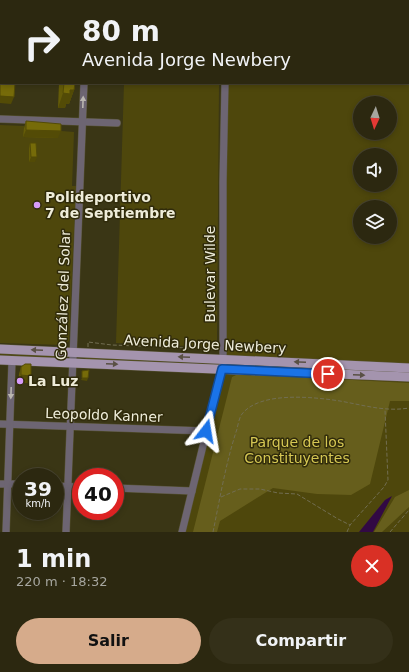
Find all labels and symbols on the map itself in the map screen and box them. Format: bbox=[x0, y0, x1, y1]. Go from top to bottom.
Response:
one-way arrow bbox=[80, 96, 87, 108]
north arrow bbox=[353, 96, 397, 140]
place label: Polideportivo 7 de Septiembre bbox=[45, 189, 176, 221]
marker: Polideportivo 7 de Septiembre bbox=[32, 200, 42, 210]
street label: Bulevar Wilde bbox=[202, 226, 218, 322]
street label: González del Solar bbox=[53, 230, 73, 360]
street label: Avenida Jorge Newbery bbox=[123, 332, 287, 356]
one-way arrow bbox=[30, 347, 43, 353]
one-way arrow bbox=[178, 353, 190, 360]
pin bbox=[311, 357, 345, 391]
one-way arrow bbox=[294, 359, 306, 366]
one-way arrow bbox=[106, 361, 118, 368]
one-way arrow bbox=[353, 372, 366, 378]
place label: La Luz bbox=[28, 373, 78, 389]
marker: La Luz bbox=[15, 376, 25, 386]
one-way arrow bbox=[8, 387, 14, 400]
street label: Leopoldo Kanner bbox=[45, 405, 163, 425]
position arrow bbox=[185, 410, 227, 452]
park label: Parque de los Constituyentes bbox=[244, 434, 350, 466]
speed limit sign: 40 bbox=[72, 468, 124, 520]

